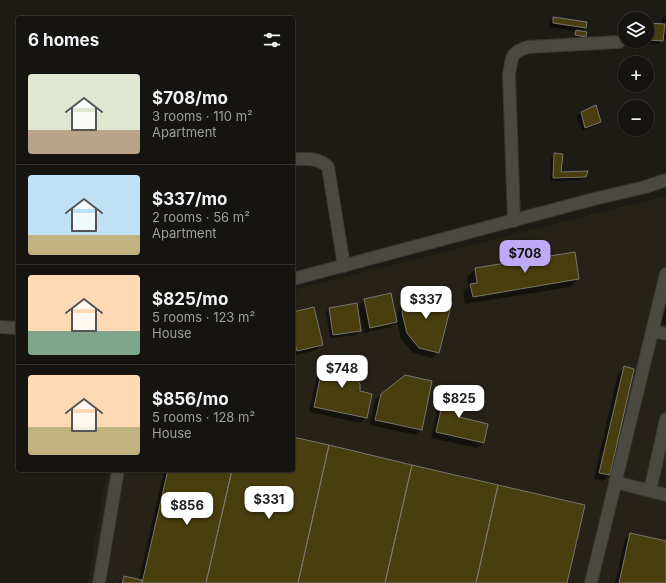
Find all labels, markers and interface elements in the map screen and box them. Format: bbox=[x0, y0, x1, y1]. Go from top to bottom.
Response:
map controls bbox=[618, 12, 654, 136]
button: layers bbox=[618, 12, 654, 48]
icon: filters bbox=[261, 29, 283, 51]
text: 6 homes bbox=[28, 30, 99, 50]
button: + bbox=[618, 56, 654, 92]
text: $708/mo bbox=[152, 88, 228, 108]
icon: home bbox=[60, 90, 108, 138]
button: − bbox=[618, 100, 654, 136]
text: 3 rooms · 110 m² bbox=[152, 108, 253, 124]
text: Apartment bbox=[152, 124, 217, 140]
text: $337/mo bbox=[152, 189, 228, 209]
icon: home bbox=[60, 191, 108, 239]
text: 2 rooms · 56 m² bbox=[152, 209, 250, 225]
text: Apartment bbox=[152, 225, 217, 241]
pin: $708 bbox=[501, 240, 549, 274]
text: $708 bbox=[508, 245, 542, 261]
pin: $337 bbox=[402, 286, 450, 320]
text: $825/mo bbox=[152, 289, 228, 309]
icon: home bbox=[60, 291, 108, 339]
text: $337 bbox=[410, 291, 442, 307]
text: 5 rooms · 123 m² bbox=[152, 309, 255, 325]
text: House bbox=[152, 325, 192, 341]
pin: $748 bbox=[318, 355, 366, 389]
text: $748 bbox=[326, 360, 358, 376]
pin: $825 bbox=[435, 385, 483, 419]
text: $856/mo bbox=[152, 389, 229, 409]
text: $825 bbox=[442, 390, 476, 406]
icon: home bbox=[60, 391, 108, 439]
text: 5 rooms · 128 m² bbox=[152, 409, 255, 425]
text: House bbox=[152, 425, 192, 441]
pin: $331 bbox=[245, 486, 293, 520]
text: $331 bbox=[254, 491, 284, 507]
pin: $856 bbox=[163, 492, 211, 526]
text: $856 bbox=[170, 497, 204, 513]

